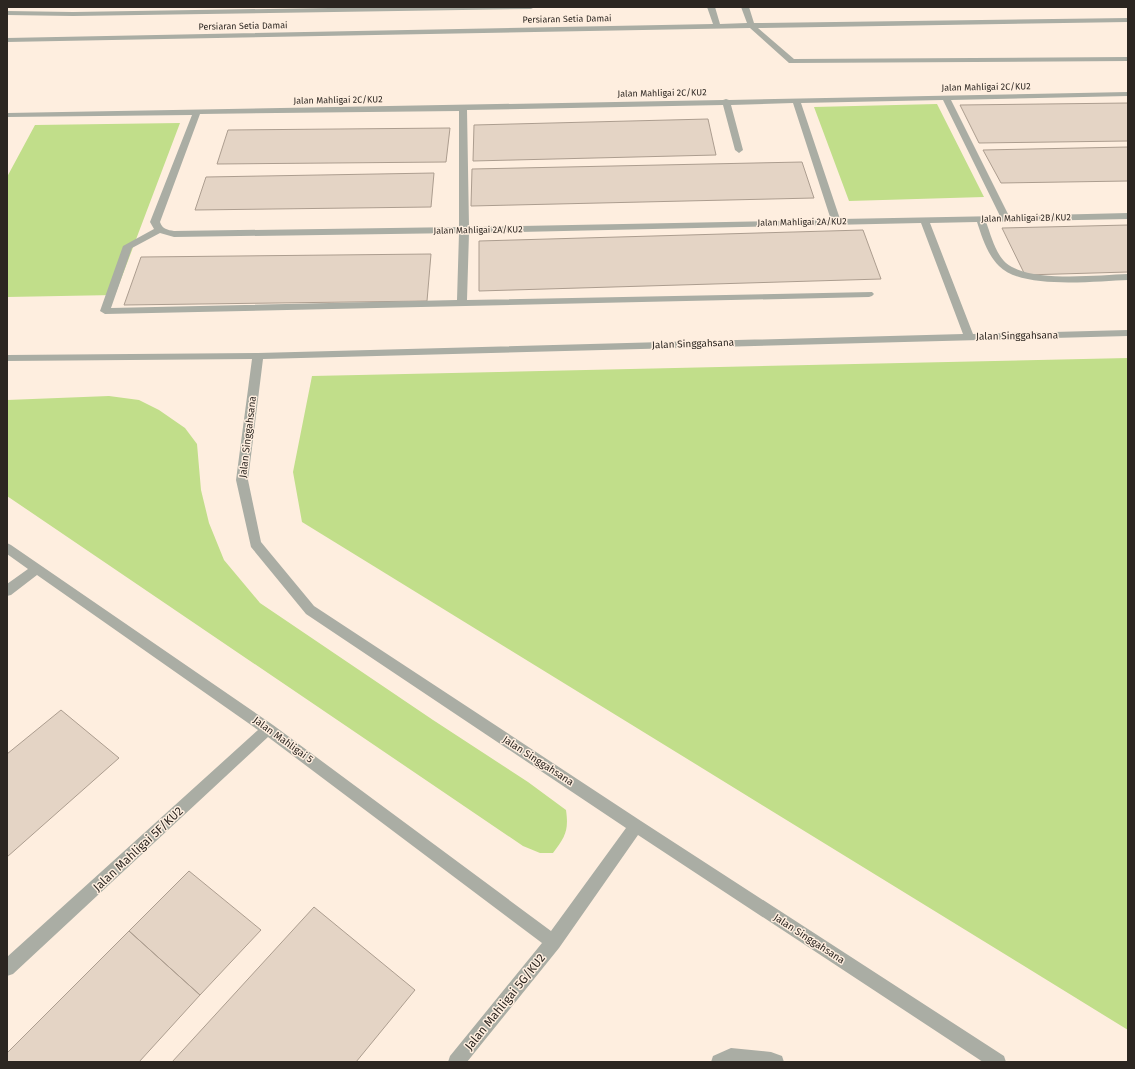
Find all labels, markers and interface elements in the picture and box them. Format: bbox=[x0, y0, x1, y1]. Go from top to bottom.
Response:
street label: Persiaran Setia Damai bbox=[522, 13, 612, 25]
street label: Persiaran Setia Damai bbox=[198, 20, 288, 32]
street label: Jalan Mahligai 2C/KU2 bbox=[941, 81, 1031, 93]
street label: Jalan Mahligai 2C/KU2 bbox=[617, 87, 707, 99]
street label: Jalan Mahligai 2C/KU2 bbox=[293, 94, 383, 106]
street label: Jalan Mahligai 2B/KU2 bbox=[981, 212, 1071, 224]
street label: Jalan Mahligai 2A/KU2 bbox=[757, 216, 847, 228]
street label: Jalan Mahligai 2A/KU2 bbox=[433, 224, 523, 236]
street label: Jalan Singgahsana bbox=[976, 329, 1058, 343]
street label: Jalan Singgahsana bbox=[652, 337, 734, 351]
street label: Jalan Singgahsana bbox=[237, 395, 259, 479]
street label: Jalan Mahligai 5 bbox=[251, 714, 315, 766]
street label: Jalan Singgahsana bbox=[500, 734, 576, 788]
street label: Jalan Mahligai 5F/KU2 bbox=[90, 804, 186, 894]
street label: Jalan Singgahsana bbox=[771, 912, 847, 966]
street label: Jalan Mahligai 5G/KU2 bbox=[462, 951, 548, 1053]

